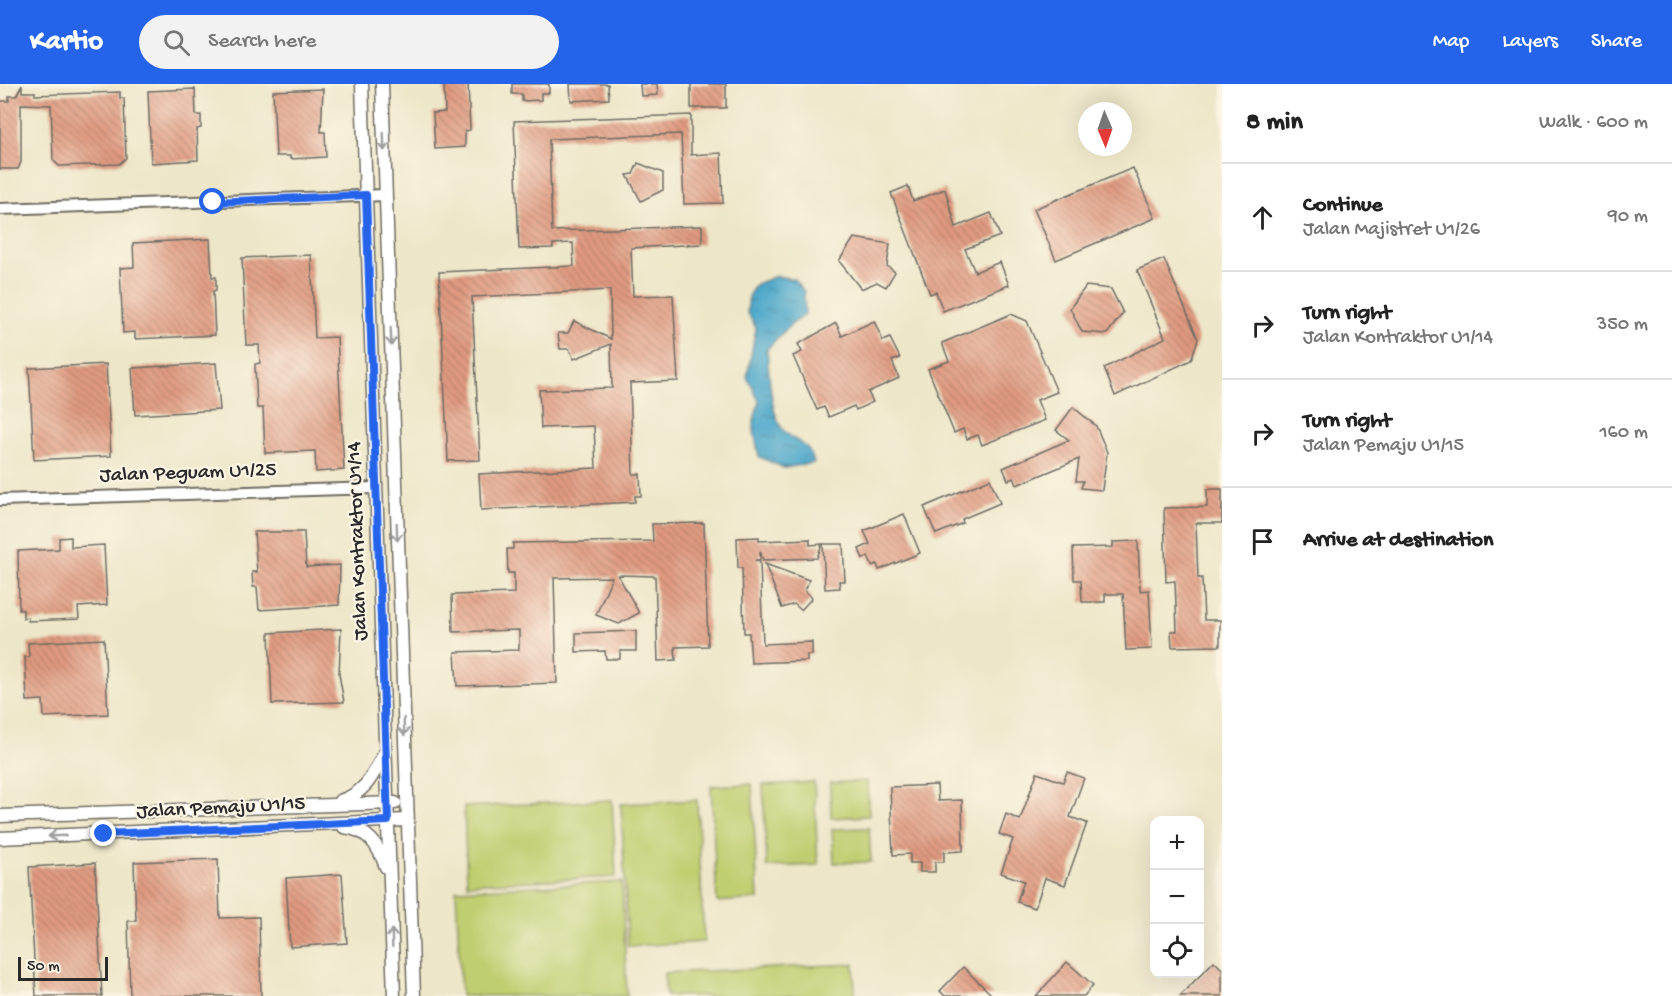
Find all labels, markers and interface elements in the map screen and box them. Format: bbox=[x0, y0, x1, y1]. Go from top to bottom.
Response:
search box bbox=[139, 15, 559, 69]
text: Kartio bbox=[30, 26, 103, 59]
icon: search bbox=[160, 26, 193, 59]
text: Search here bbox=[208, 29, 316, 55]
text: Map bbox=[1433, 30, 1469, 55]
text: Layers bbox=[1502, 30, 1558, 55]
text: Share bbox=[1591, 30, 1642, 55]
north arrow bbox=[1078, 102, 1132, 156]
text: 8 min bbox=[1246, 108, 1303, 139]
text: Walk · 600 m bbox=[1539, 112, 1648, 135]
one-way arrow bbox=[378, 132, 390, 152]
route start bbox=[199, 188, 225, 214]
text: Continue bbox=[1303, 193, 1383, 219]
icon: ahead bbox=[1246, 201, 1279, 234]
text: 90 m bbox=[1608, 206, 1648, 229]
text: Jalan Majistret U1/26 bbox=[1303, 219, 1480, 242]
text: Turn right bbox=[1303, 301, 1391, 327]
icon: right bbox=[1246, 309, 1279, 342]
text: 350 m bbox=[1597, 314, 1648, 337]
one-way arrow bbox=[385, 327, 396, 347]
text: Jalan Kontraktor U1/14 bbox=[1303, 327, 1493, 350]
text: Turn right bbox=[1303, 409, 1391, 435]
icon: right bbox=[1246, 417, 1279, 450]
text: 160 m bbox=[1599, 422, 1648, 445]
text: Jalan Pemaju U1/15 bbox=[1303, 435, 1464, 458]
street label: Jalan Kontraktor U1/14 bbox=[343, 441, 375, 641]
street label: Jalan Peguam U1/25 bbox=[99, 458, 277, 490]
one-way arrow bbox=[392, 522, 403, 542]
icon: arrive bbox=[1246, 525, 1279, 558]
text: Arrive at destination bbox=[1303, 528, 1493, 554]
one-way arrow bbox=[398, 717, 410, 737]
street label: Jalan Pemaju U1/15 bbox=[136, 792, 306, 826]
map controls bbox=[1150, 816, 1204, 978]
button: + bbox=[1150, 816, 1204, 870]
route end bbox=[90, 820, 116, 846]
one-way arrow bbox=[48, 830, 68, 841]
button: − bbox=[1150, 870, 1204, 924]
button: locate bbox=[1150, 924, 1204, 978]
one-way arrow bbox=[386, 928, 398, 948]
scale bar bbox=[18, 954, 108, 982]
text: 50 m bbox=[27, 958, 60, 977]

